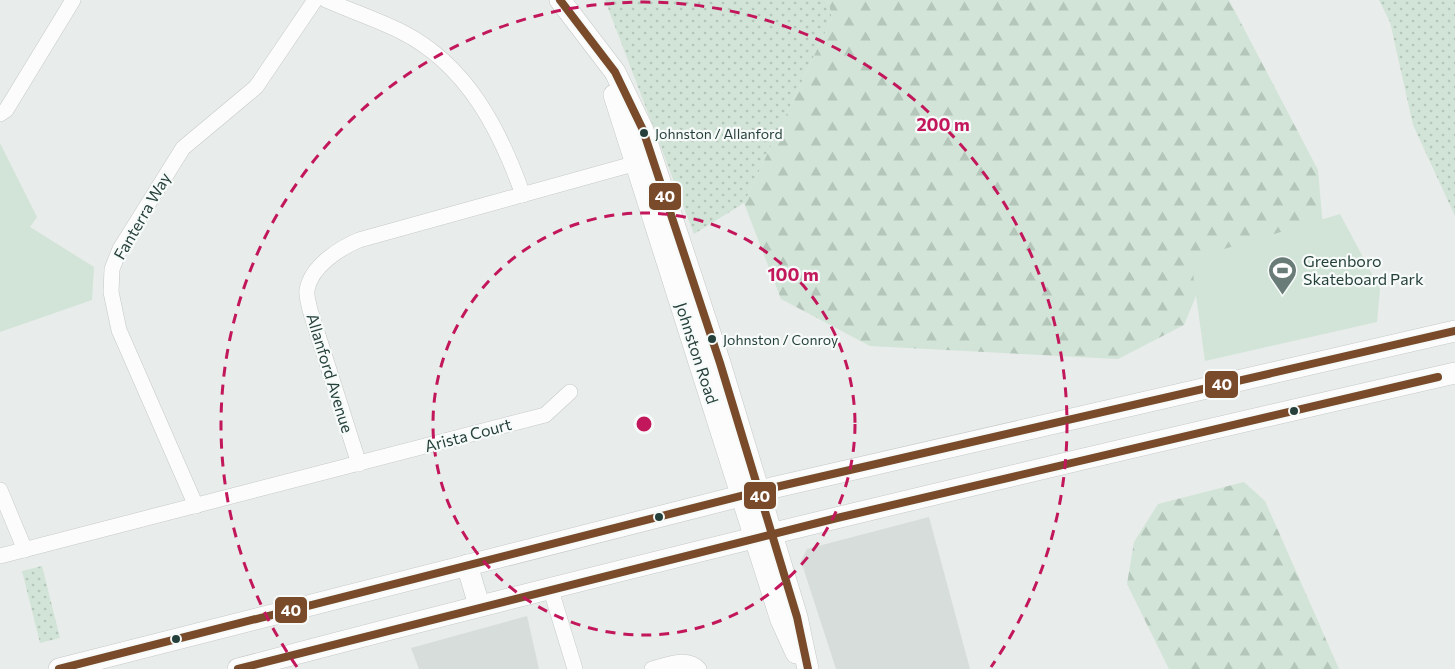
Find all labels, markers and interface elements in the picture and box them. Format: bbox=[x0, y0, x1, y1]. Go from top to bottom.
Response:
text: 200 m bbox=[916, 113, 970, 135]
place label: Johnston / Allanford bbox=[655, 125, 783, 142]
marker: Johnston / Allanford bbox=[638, 127, 650, 139]
street label: Fanterra Way bbox=[109, 169, 174, 263]
line badge: 40 bbox=[648, 182, 682, 211]
text: 40 bbox=[655, 186, 675, 205]
place label: Greenboro Skateboard Park bbox=[1303, 251, 1424, 288]
sports icon: Greenboro Skateboard Park bbox=[1266, 254, 1298, 296]
text: 100 m bbox=[767, 263, 819, 285]
street label: Johnston Road bbox=[672, 300, 723, 406]
street label: Allanford Avenue bbox=[303, 311, 358, 435]
place label: Johnston / Conroy bbox=[723, 331, 838, 348]
marker: Johnston / Conroy bbox=[706, 333, 718, 345]
line badge: 40 bbox=[1204, 370, 1239, 399]
text: 40 bbox=[1212, 374, 1232, 393]
unlabelled marker bbox=[1288, 405, 1300, 417]
street label: Arista Court bbox=[422, 414, 514, 455]
centre of rings bbox=[634, 414, 654, 434]
line badge: 40 bbox=[743, 481, 777, 510]
text: 40 bbox=[750, 486, 770, 505]
unlabelled marker bbox=[653, 511, 665, 523]
line badge: 40 bbox=[274, 596, 308, 624]
text: 40 bbox=[281, 600, 301, 619]
unlabelled marker bbox=[170, 633, 182, 645]

